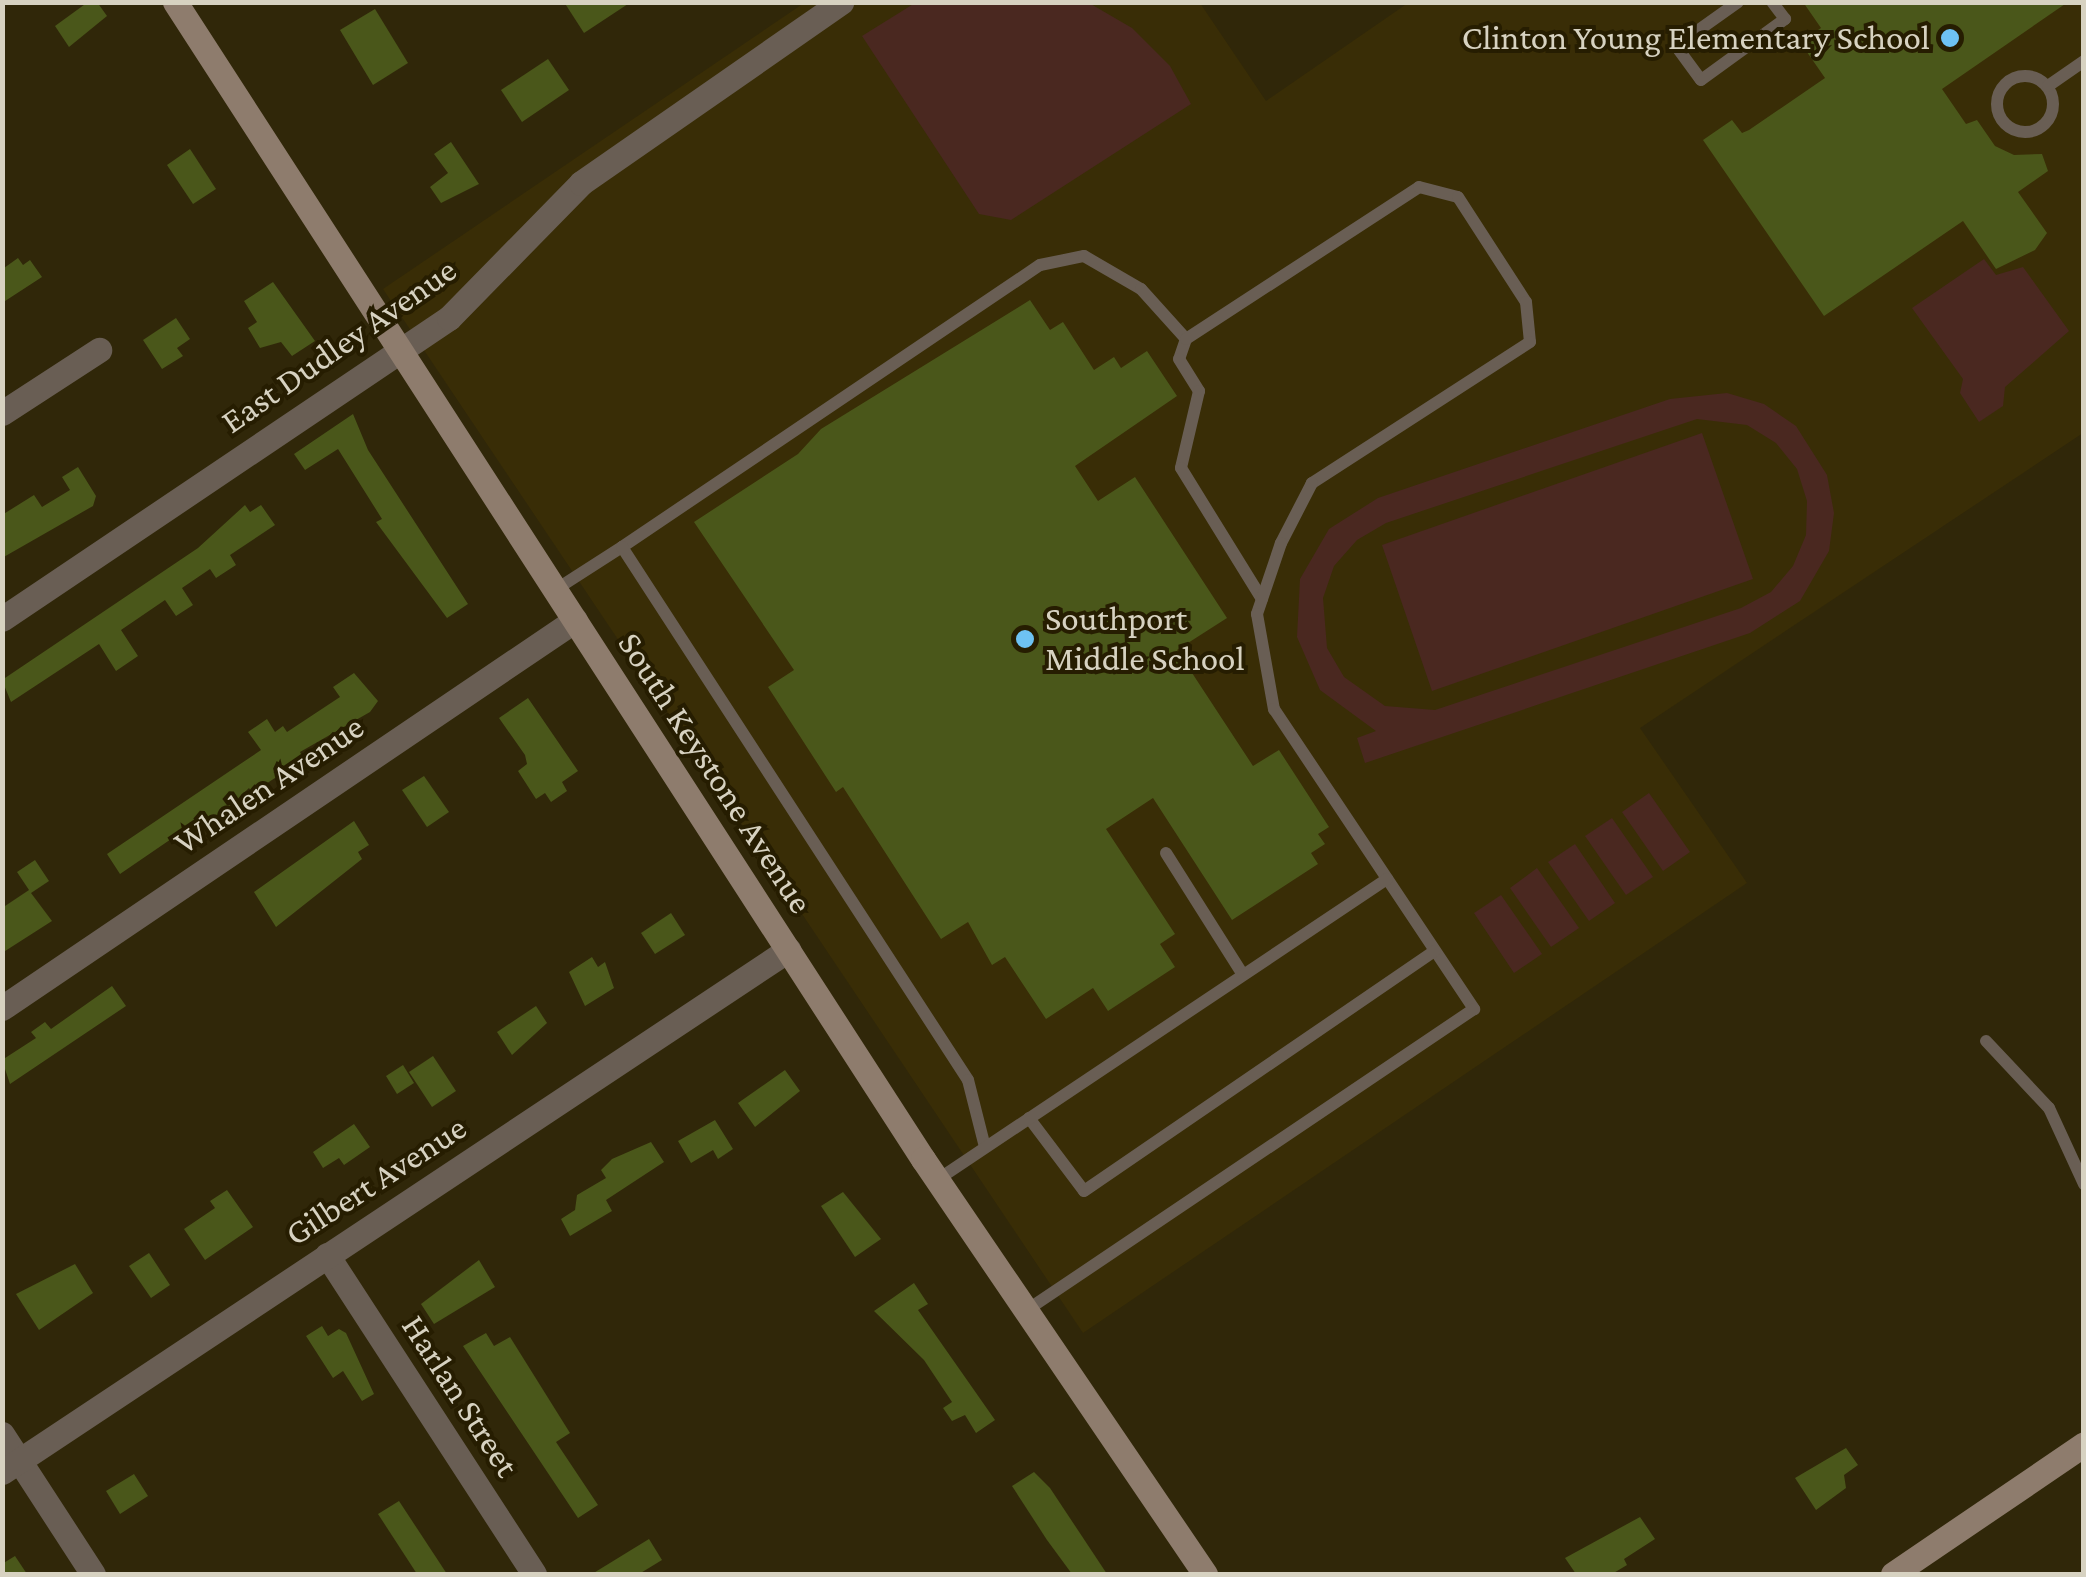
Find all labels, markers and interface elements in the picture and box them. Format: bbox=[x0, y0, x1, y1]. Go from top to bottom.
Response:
place label: Clinton Young Elementary School bbox=[1462, 17, 1930, 59]
marker: Clinton Young Elementary School bbox=[1939, 27, 1961, 49]
street label: East Dudley Avenue bbox=[213, 249, 465, 443]
place label: Southport Middle School bbox=[1045, 598, 1245, 680]
street label: South Keystone Avenue bbox=[608, 625, 822, 921]
marker: Southport Middle School bbox=[1014, 628, 1036, 650]
street label: Whalen Avenue bbox=[166, 706, 372, 864]
street label: Gilbert Avenue bbox=[278, 1107, 474, 1255]
street label: Harlan Street bbox=[392, 1307, 528, 1485]

